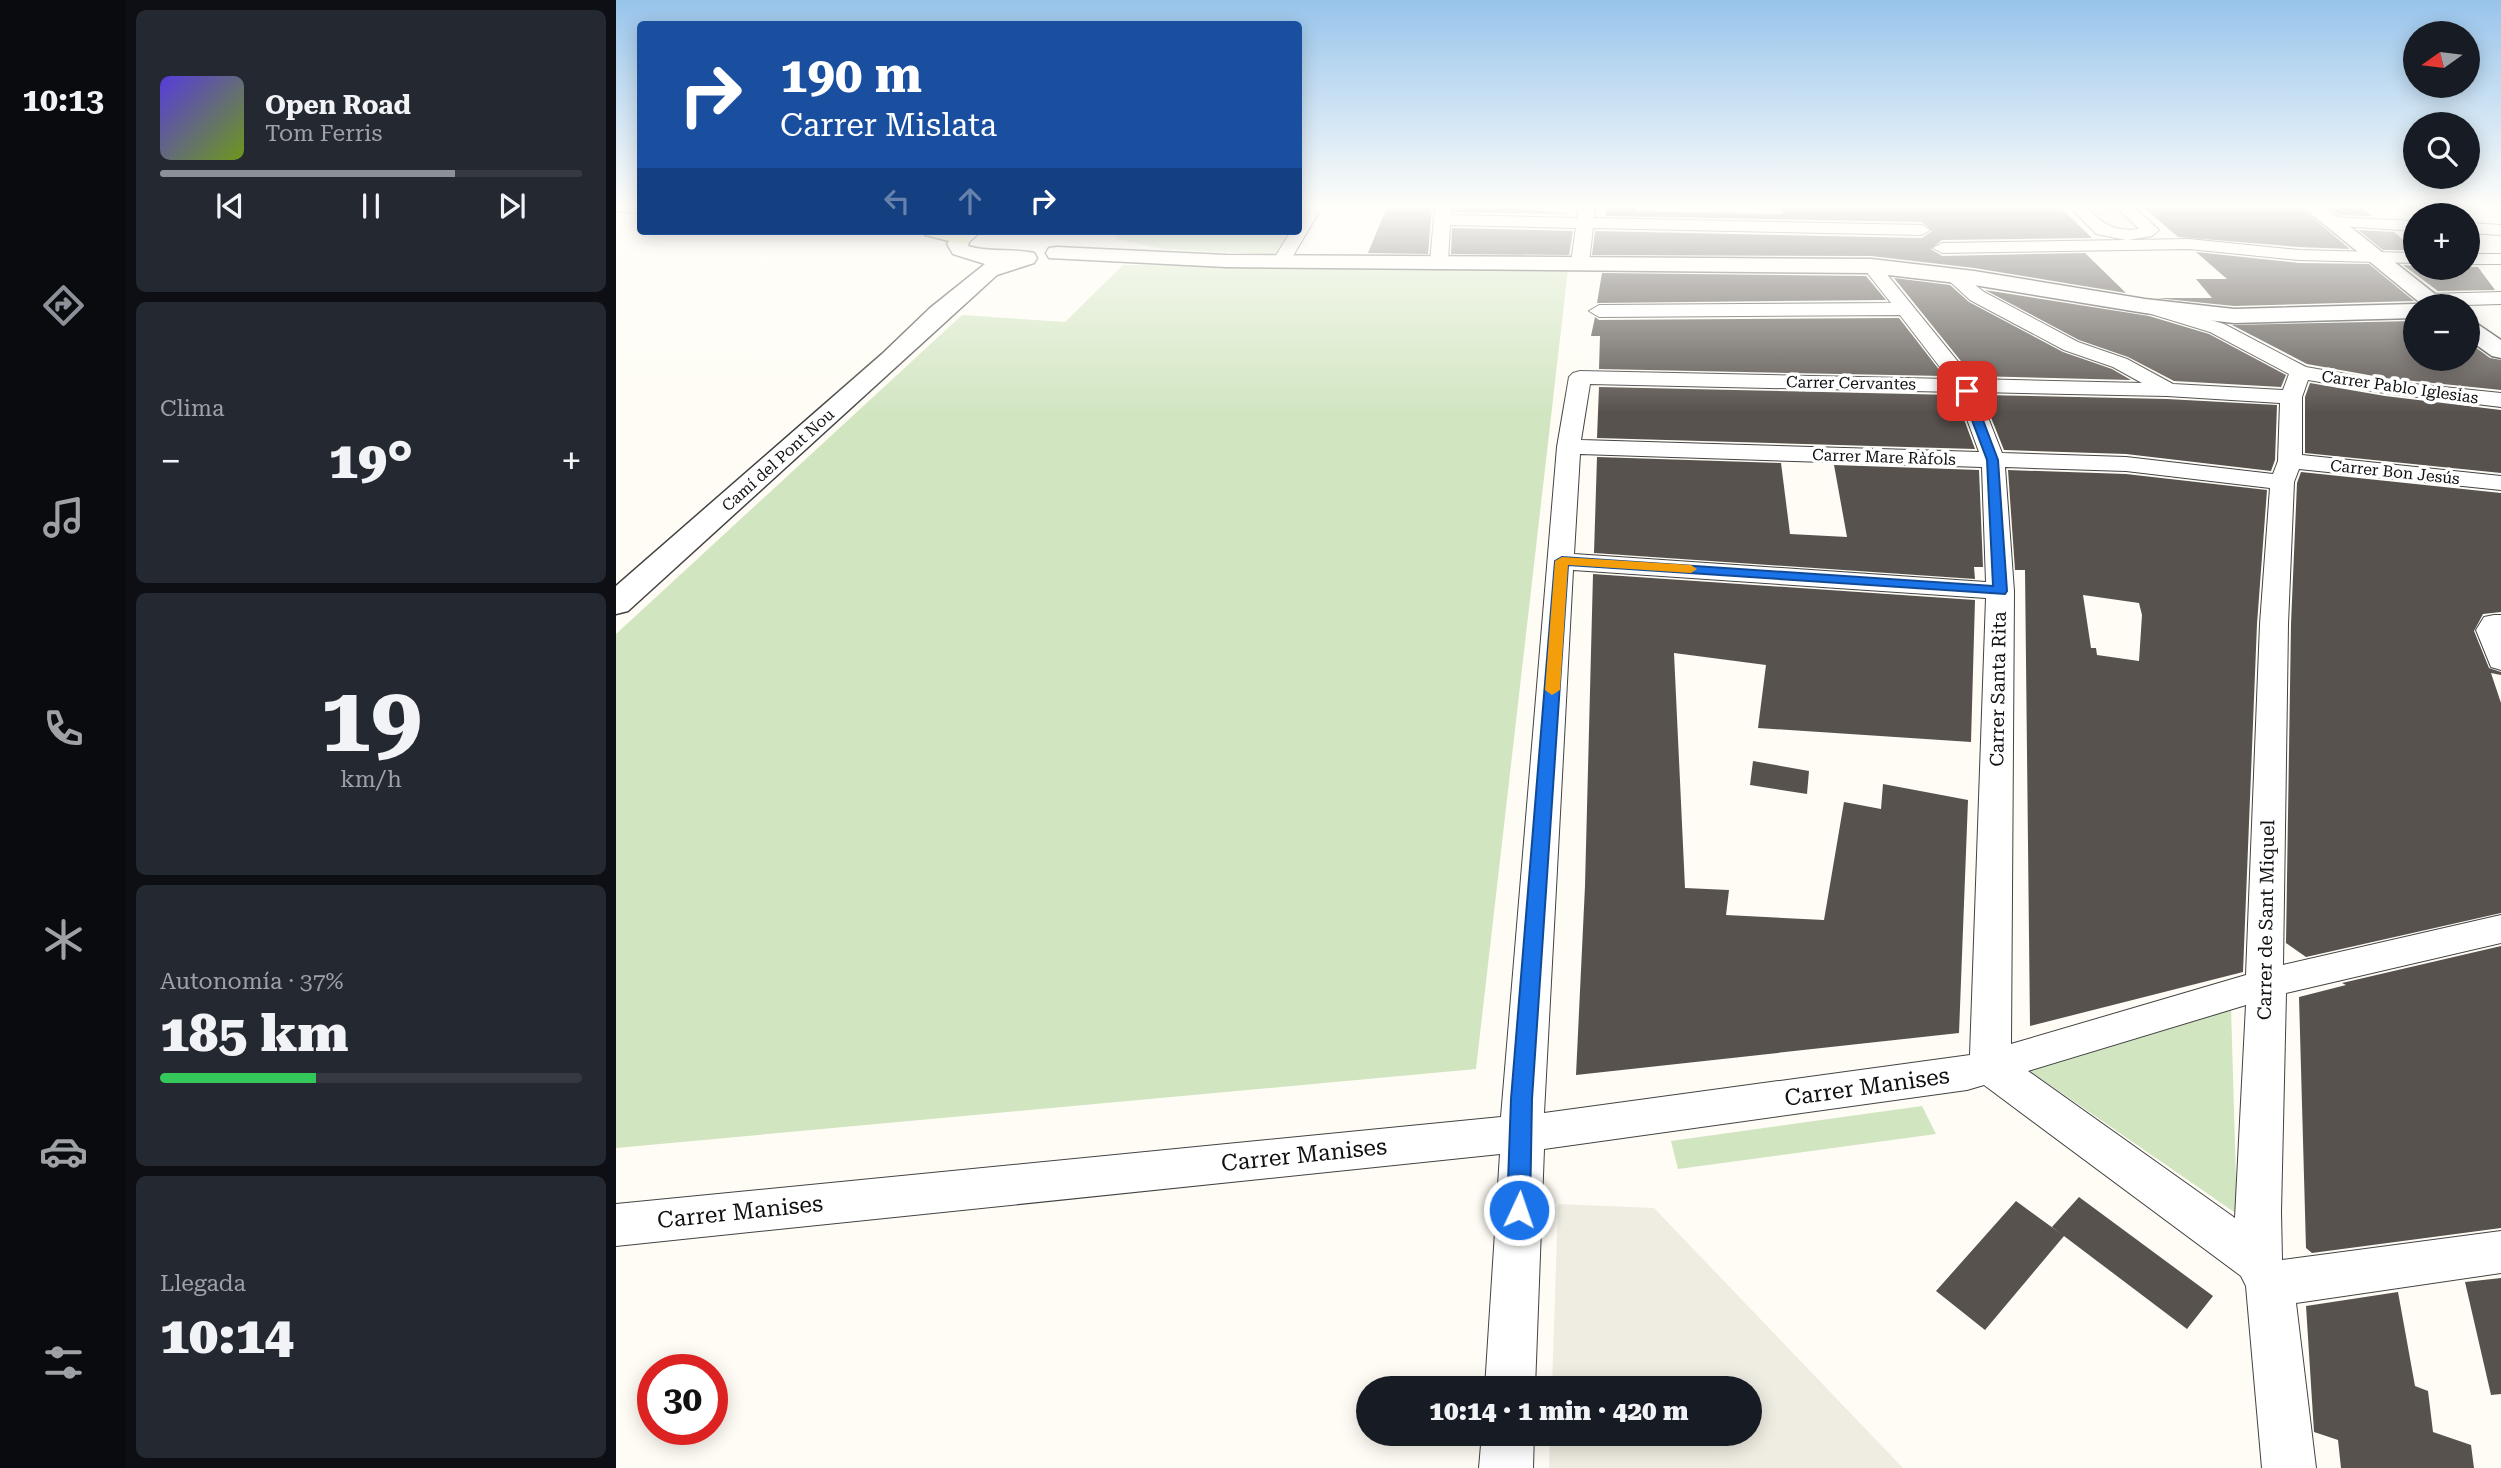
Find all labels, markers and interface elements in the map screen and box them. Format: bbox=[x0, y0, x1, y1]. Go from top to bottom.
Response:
north arrow bbox=[2403, 21, 2480, 98]
map controls bbox=[2403, 21, 2480, 371]
text: 190 m bbox=[780, 47, 922, 104]
icon: right bbox=[665, 49, 756, 140]
text: 10:13 bbox=[22, 81, 104, 119]
text: Open Road bbox=[265, 90, 411, 120]
text: Carrer Mislata bbox=[780, 106, 997, 144]
button: search bbox=[2403, 112, 2480, 189]
text: Tom Ferris bbox=[265, 120, 382, 147]
icon: left bbox=[878, 182, 916, 220]
icon: ahead bbox=[951, 182, 989, 220]
icon: right bbox=[1024, 182, 1062, 220]
icon: previous bbox=[211, 187, 249, 225]
icon: pause bbox=[352, 187, 390, 225]
icon: next bbox=[493, 187, 531, 225]
button: + bbox=[2403, 203, 2480, 280]
icon: directions bbox=[39, 281, 88, 330]
button: − bbox=[2403, 294, 2480, 371]
pin bbox=[1937, 361, 1997, 421]
street label: Carrer Pablo Iglesias bbox=[2320, 367, 2480, 407]
street label: Carrer Cervantes bbox=[1786, 372, 1917, 394]
icon: arrive bbox=[1948, 372, 1986, 410]
text: Clima bbox=[160, 395, 224, 422]
street label: Camí del Pont Nou bbox=[718, 405, 838, 515]
text: 19° bbox=[329, 430, 413, 491]
text: − bbox=[160, 439, 181, 483]
text: + bbox=[561, 439, 582, 483]
street label: Carrer Mare Ràfols bbox=[1812, 445, 1957, 469]
street label: Carrer Bon Jesús bbox=[2329, 456, 2461, 488]
icon: music bbox=[39, 493, 88, 542]
street label: Carrer Santa Rita bbox=[1985, 610, 2011, 767]
text: 19 bbox=[320, 667, 422, 773]
icon: phone bbox=[39, 704, 88, 753]
text: km/h bbox=[340, 766, 402, 793]
street label: Carrer de Sant Miquel bbox=[2253, 819, 2279, 1020]
icon: climate bbox=[39, 915, 88, 964]
text: Autonomía · 37% bbox=[160, 968, 344, 995]
text: 185 km bbox=[160, 1003, 348, 1064]
street label: Carrer Manises bbox=[1783, 1062, 1951, 1112]
icon: car bbox=[39, 1127, 88, 1176]
street label: Carrer Manises bbox=[1220, 1133, 1388, 1177]
position arrow bbox=[1482, 1173, 1556, 1247]
street label: Carrer Manises bbox=[656, 1190, 824, 1234]
text: Llegada bbox=[160, 1270, 246, 1297]
text: 10:14 bbox=[160, 1305, 294, 1366]
icon: filters bbox=[39, 1338, 88, 1387]
speed limit sign: 30 bbox=[637, 1354, 728, 1445]
text: 10:14 · 1 min · 420 m bbox=[1429, 1396, 1689, 1426]

